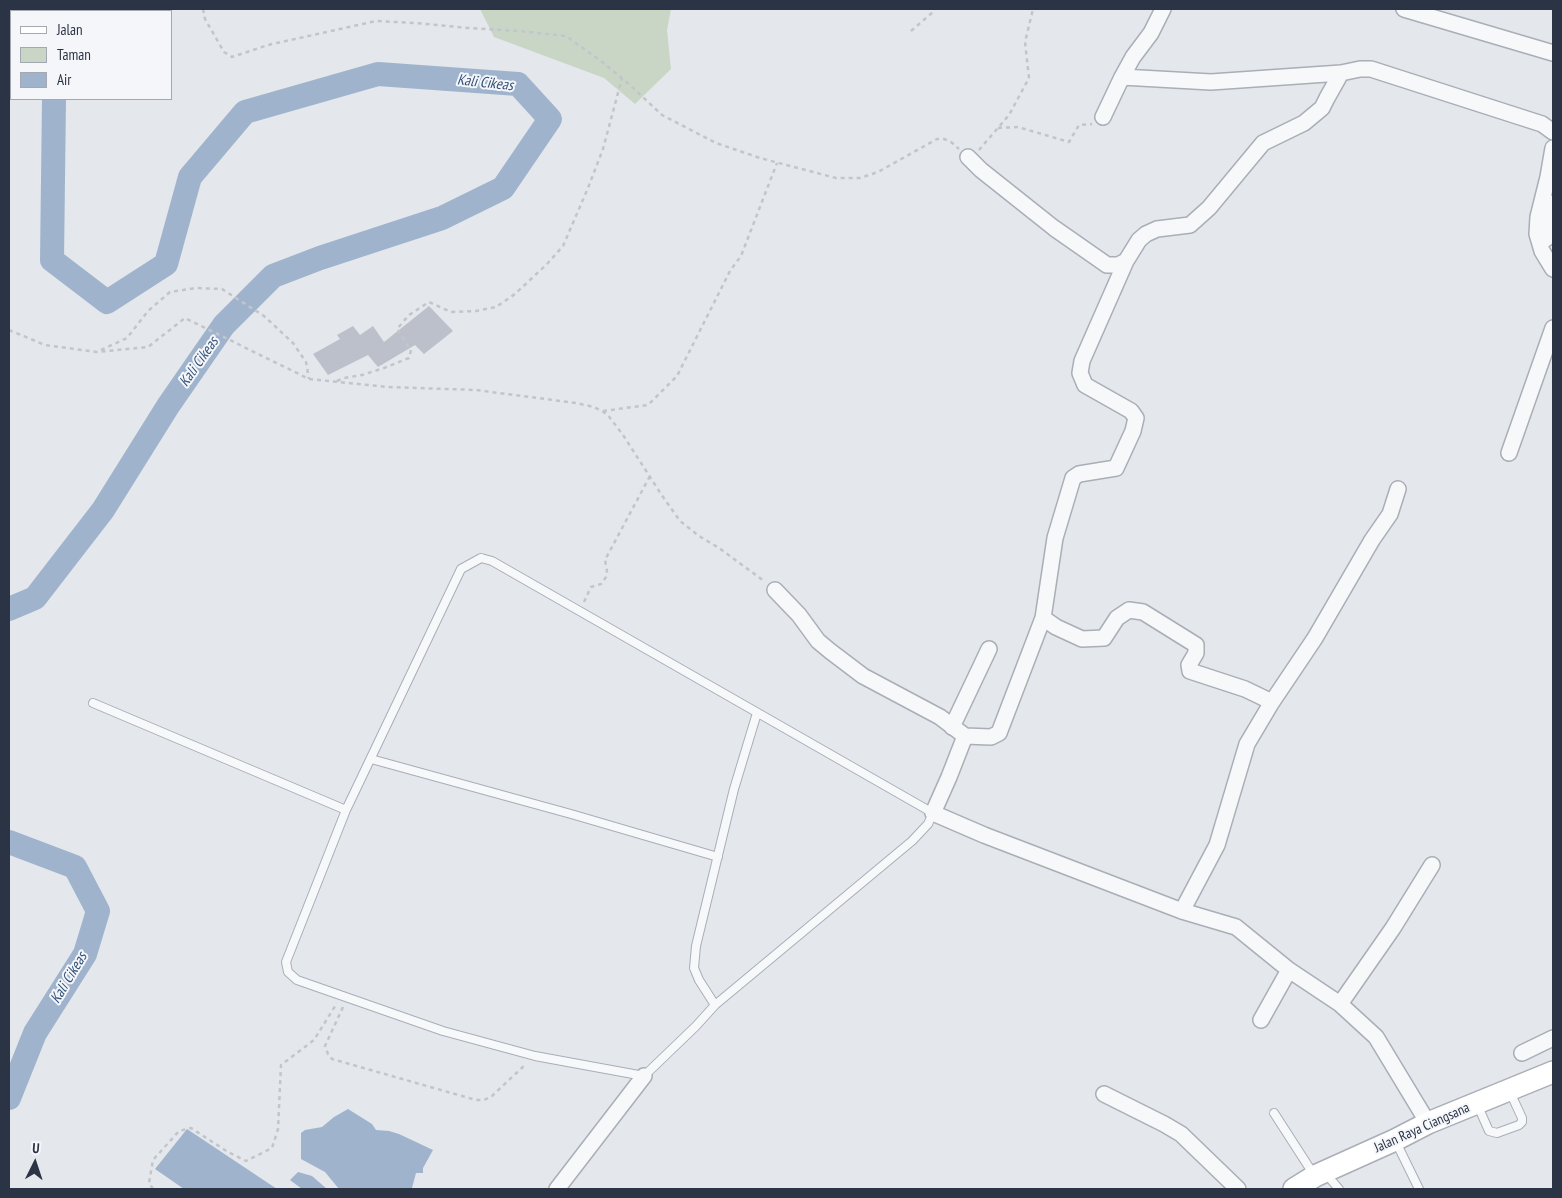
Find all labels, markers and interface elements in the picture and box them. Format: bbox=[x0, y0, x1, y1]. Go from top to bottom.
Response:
legend bbox=[10, 10, 172, 100]
text: Jalan bbox=[57, 20, 83, 39]
text: Taman bbox=[57, 45, 91, 64]
text: Air bbox=[57, 70, 71, 89]
water label: Kali Cikeas bbox=[456, 71, 514, 95]
water label: Kali Cikeas bbox=[176, 334, 222, 390]
water label: Kali Cikeas bbox=[47, 949, 91, 1007]
street label: Jalan Raya Ciangsana bbox=[1372, 1099, 1472, 1157]
north arrow bbox=[10, 1138, 60, 1188]
text: U bbox=[32, 1139, 40, 1157]

